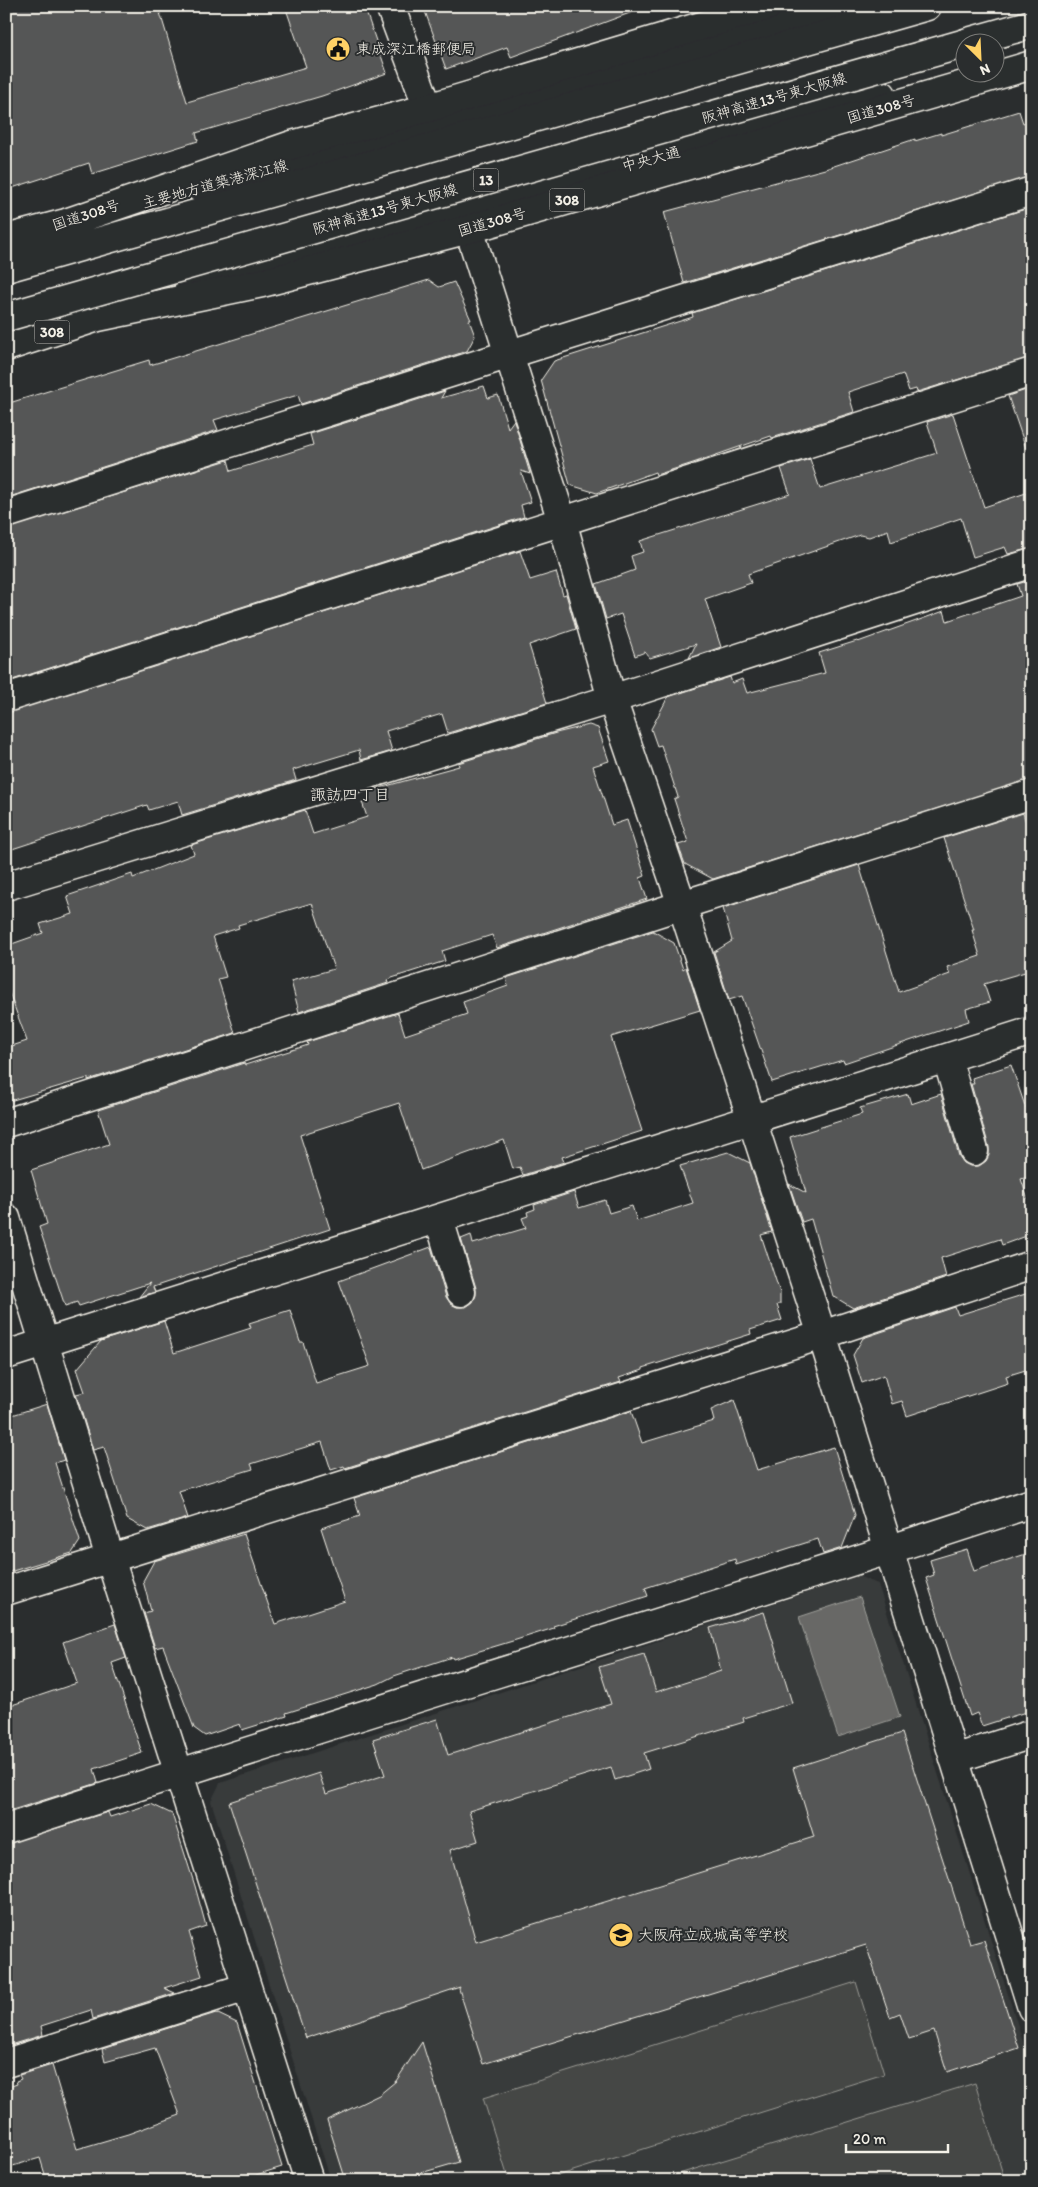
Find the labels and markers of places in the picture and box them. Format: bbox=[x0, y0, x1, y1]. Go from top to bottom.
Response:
public building icon: 東成深江橋郵便局 bbox=[325, 36, 351, 62]
place label: 東成深江橋郵便局 bbox=[356, 40, 476, 58]
school or university icon: 大阪府立成城高等学校 bbox=[608, 1922, 634, 1948]
place label: 大阪府立成城高等学校 bbox=[638, 1926, 788, 1944]

